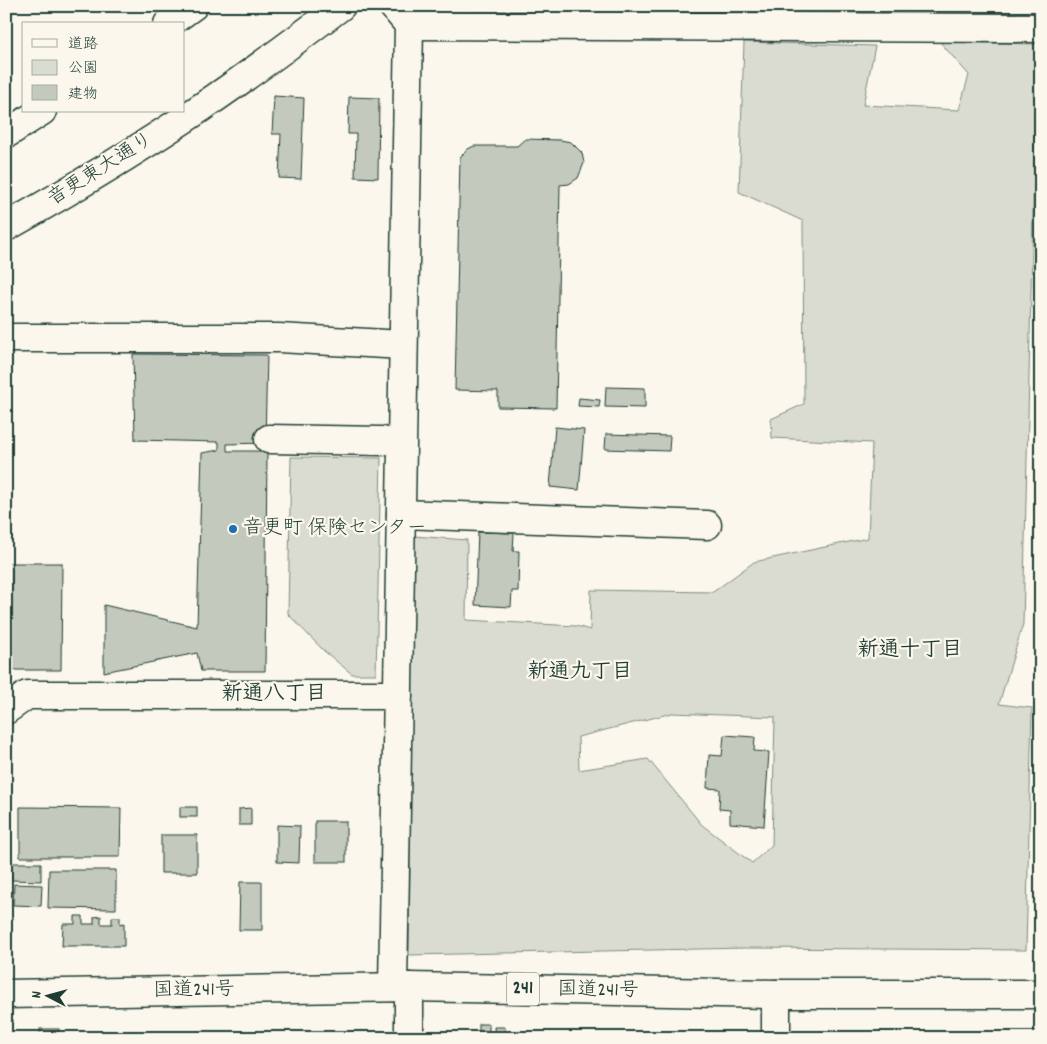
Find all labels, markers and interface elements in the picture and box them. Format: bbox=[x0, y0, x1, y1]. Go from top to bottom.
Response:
legend bbox=[22, 22, 185, 112]
text: 道路 bbox=[68, 34, 98, 56]
text: 公園 bbox=[68, 58, 98, 80]
text: 建物 bbox=[68, 84, 98, 106]
street label: 音更東大通り bbox=[43, 126, 159, 214]
place label: 音更町 保険センター bbox=[243, 515, 427, 543]
marker: 音更町 保険センター bbox=[227, 523, 239, 535]
district label: 新通十丁目 bbox=[858, 636, 963, 666]
district label: 新通九丁目 bbox=[528, 658, 633, 688]
district label: 新通八丁目 bbox=[222, 680, 327, 710]
north arrow bbox=[22, 972, 72, 1022]
road number: 241 bbox=[507, 972, 539, 1006]
street label: 国道241号 bbox=[153, 976, 235, 1006]
street label: 国道241号 bbox=[557, 976, 639, 1006]
text: N bbox=[27, 990, 47, 999]

